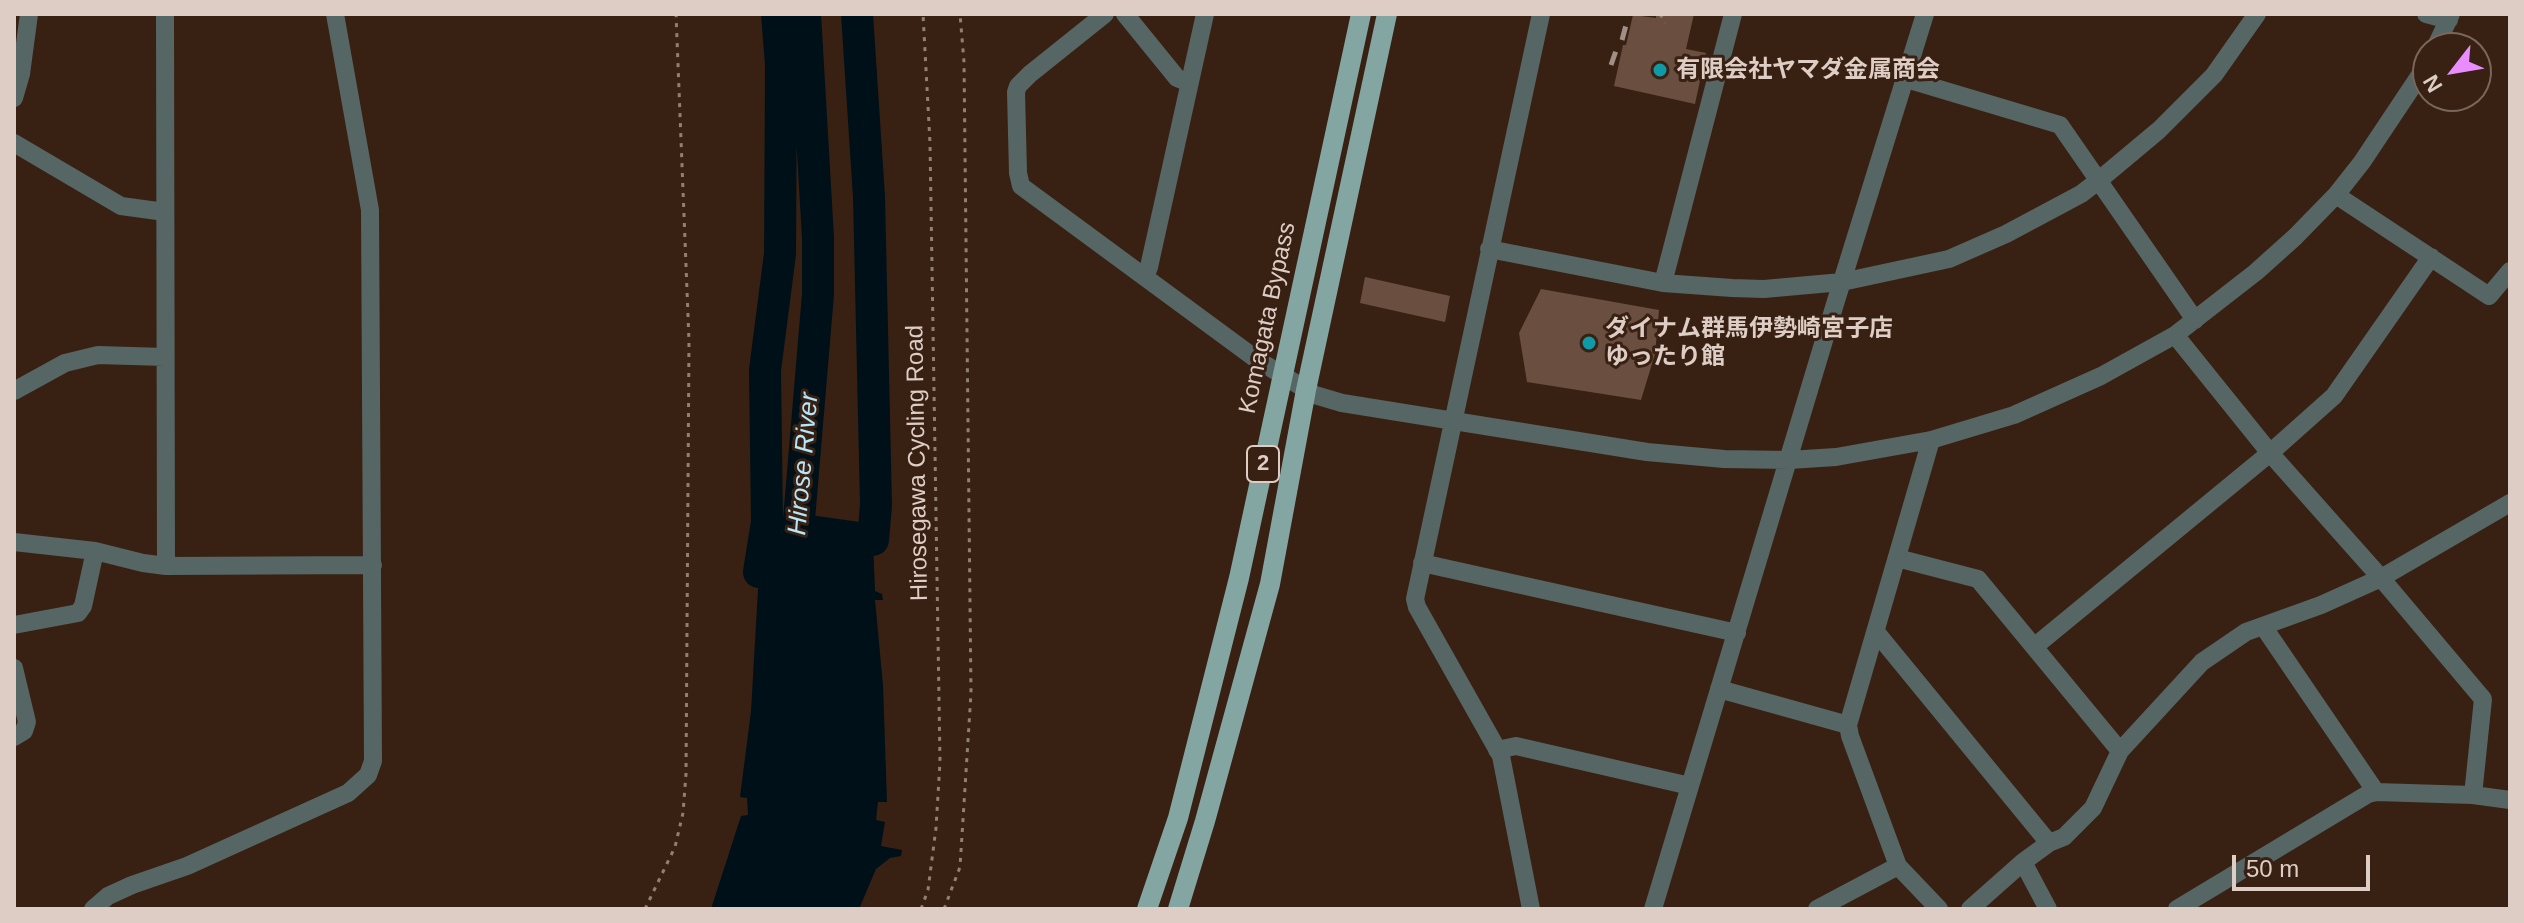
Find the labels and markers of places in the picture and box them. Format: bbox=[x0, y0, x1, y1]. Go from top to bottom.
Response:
place label: 有限会社ヤマダ金属商会 bbox=[1676, 56, 1940, 84]
marker: 有限会社ヤマダ金属商会 bbox=[1651, 61, 1669, 79]
place label: ダイナム群馬伊勢崎宮子店 ゆったり館 bbox=[1605, 315, 1893, 371]
marker: ダイナム群馬伊勢崎宮子店 ゆったり館 bbox=[1580, 334, 1598, 352]

